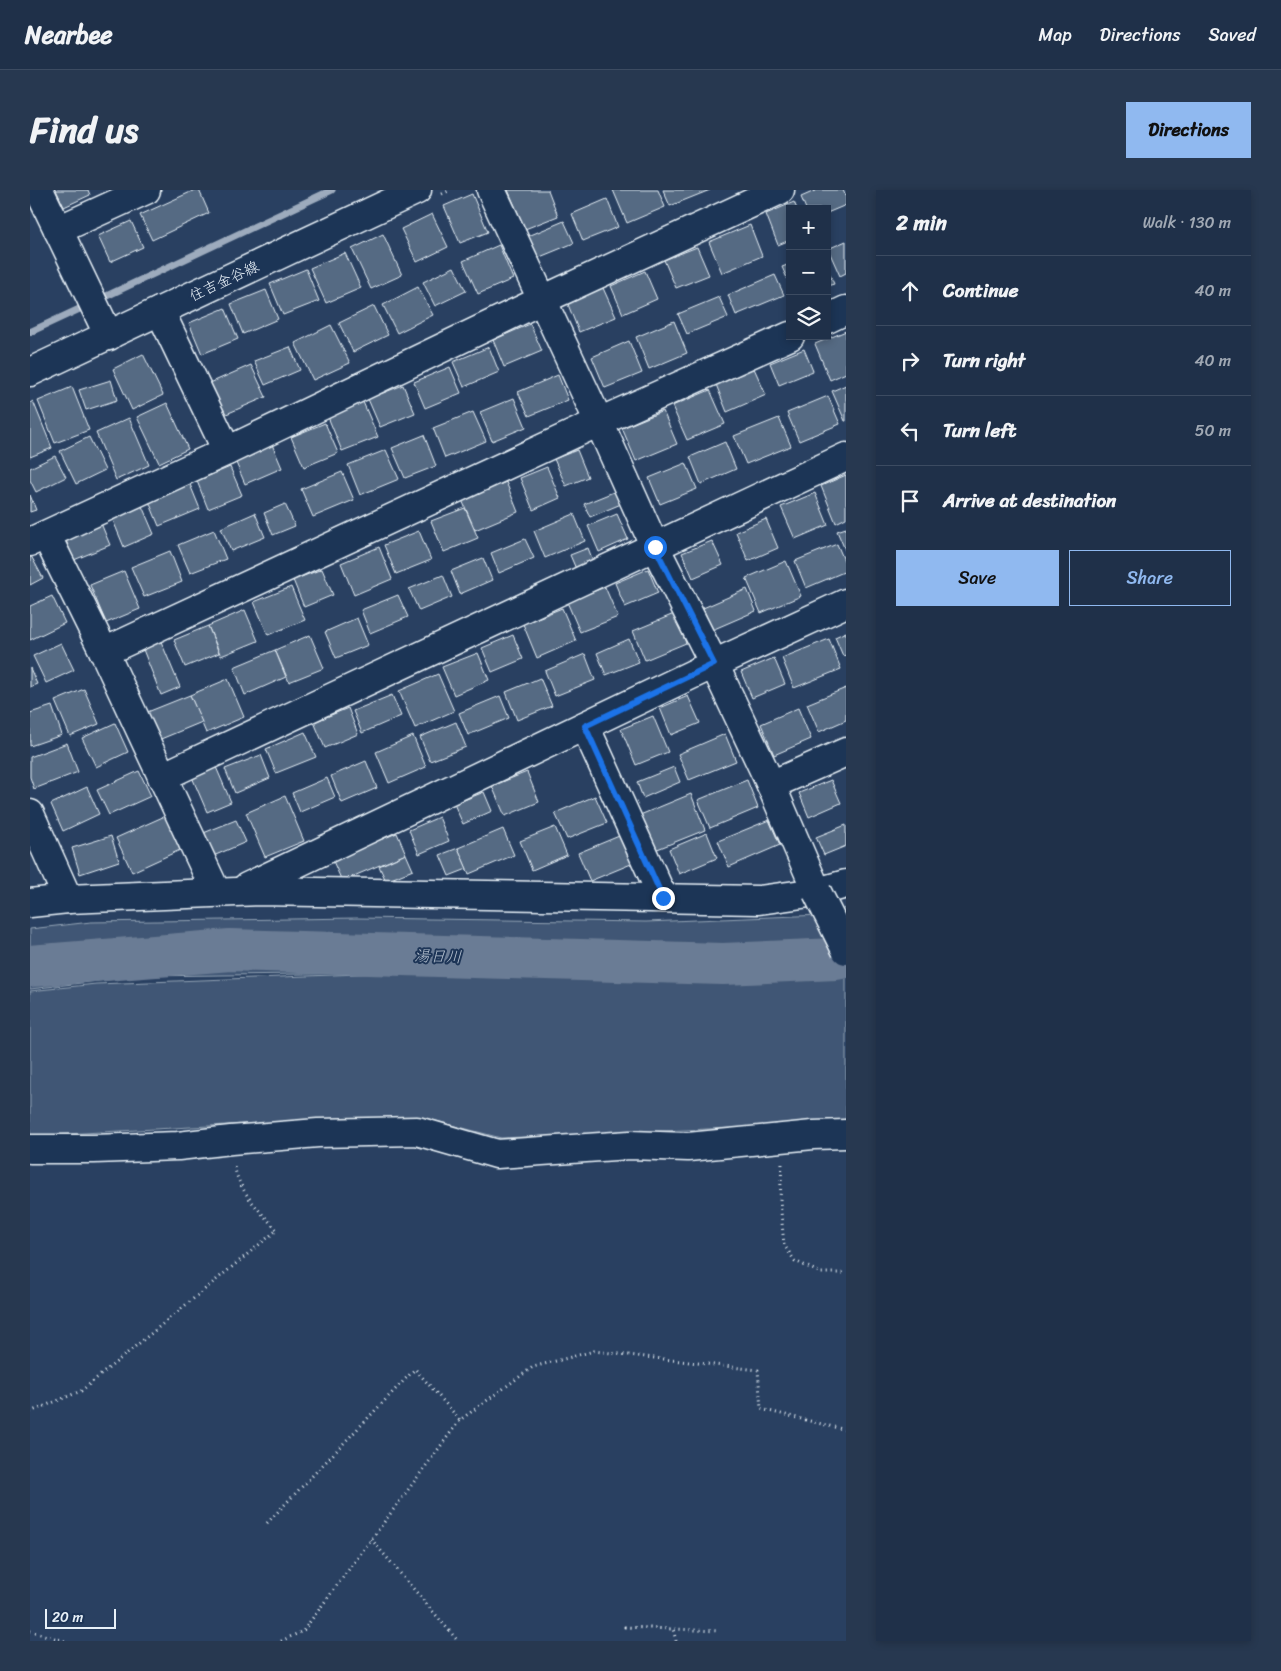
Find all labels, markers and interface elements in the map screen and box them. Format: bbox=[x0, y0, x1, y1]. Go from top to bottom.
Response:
text: Nearbee bbox=[25, 14, 113, 56]
text: Map bbox=[1039, 19, 1072, 51]
text: Directions bbox=[1100, 19, 1181, 51]
text: Saved bbox=[1209, 19, 1256, 51]
text: Find us bbox=[30, 99, 138, 161]
button: Directions bbox=[1126, 102, 1251, 158]
text: 2 min bbox=[896, 204, 947, 242]
map controls bbox=[786, 205, 831, 340]
button: + bbox=[786, 205, 831, 250]
text: Walk · 130 m bbox=[1143, 208, 1231, 237]
button: − bbox=[786, 250, 831, 295]
street label: 住吉金谷線 bbox=[185, 253, 263, 309]
text: Continue bbox=[943, 274, 1019, 307]
text: 40 m bbox=[1194, 276, 1231, 305]
icon: ahead bbox=[896, 277, 924, 305]
button: layers bbox=[786, 295, 831, 340]
text: Turn right bbox=[943, 344, 1025, 377]
text: 40 m bbox=[1194, 346, 1231, 375]
icon: right bbox=[896, 347, 924, 375]
text: Turn left bbox=[943, 414, 1016, 447]
text: 50 m bbox=[1195, 416, 1231, 445]
icon: left bbox=[896, 417, 924, 445]
text: Arrive at destination bbox=[943, 484, 1116, 517]
icon: arrive bbox=[896, 487, 924, 515]
route start bbox=[644, 536, 667, 559]
button: Save bbox=[896, 550, 1059, 606]
button: Share bbox=[1069, 550, 1231, 606]
route end bbox=[652, 887, 675, 910]
water label: 湯日川 bbox=[414, 941, 462, 971]
text: 20 m bbox=[52, 1605, 83, 1630]
scale bar bbox=[45, 1606, 116, 1629]

